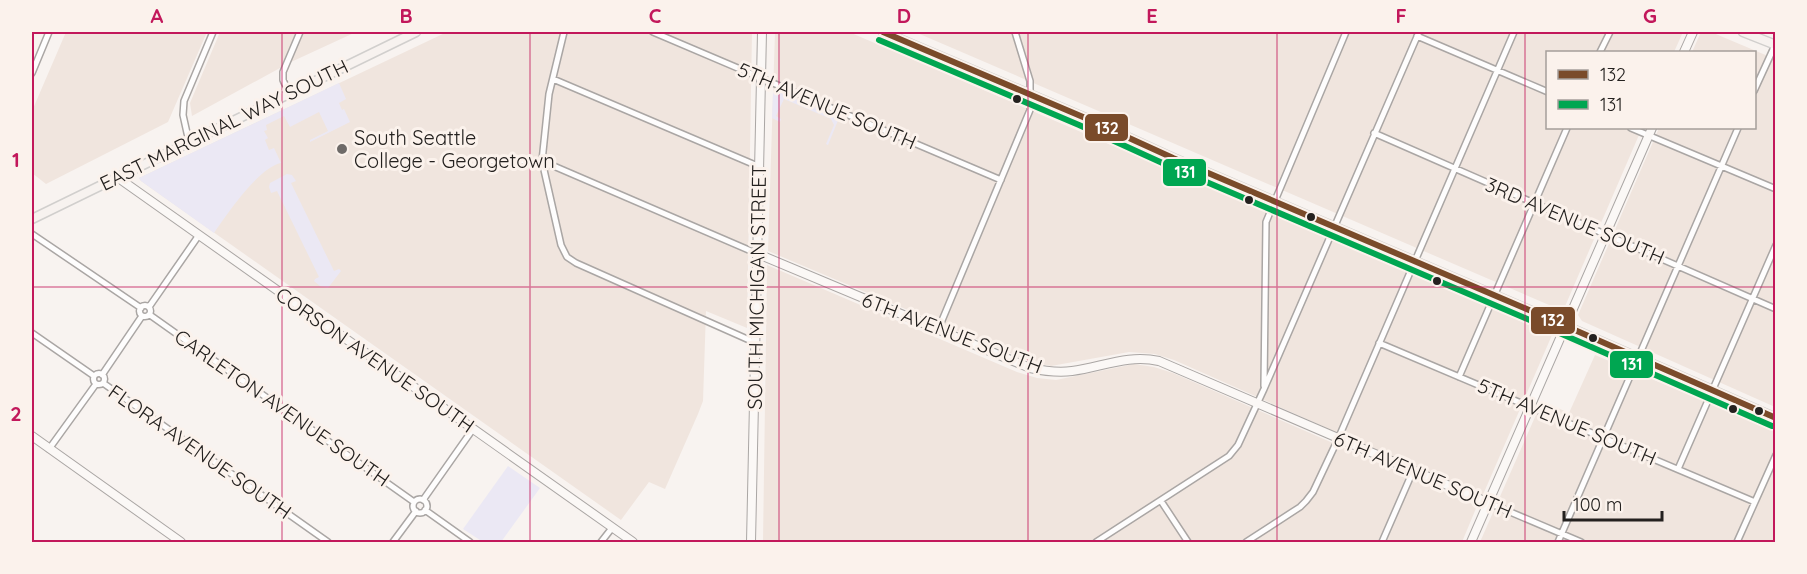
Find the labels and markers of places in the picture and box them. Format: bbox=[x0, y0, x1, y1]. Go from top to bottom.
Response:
unlabelled marker bbox=[1011, 93, 1023, 105]
place label: South Seattle College - Georgetown bbox=[354, 125, 555, 173]
marker: South Seattle College - Georgetown bbox=[335, 142, 349, 156]
unlabelled marker bbox=[1243, 194, 1255, 206]
unlabelled marker bbox=[1305, 211, 1317, 223]
unlabelled marker bbox=[1431, 275, 1443, 287]
unlabelled marker bbox=[1587, 332, 1599, 344]
unlabelled marker bbox=[1727, 403, 1739, 415]
unlabelled marker bbox=[1753, 405, 1765, 417]

